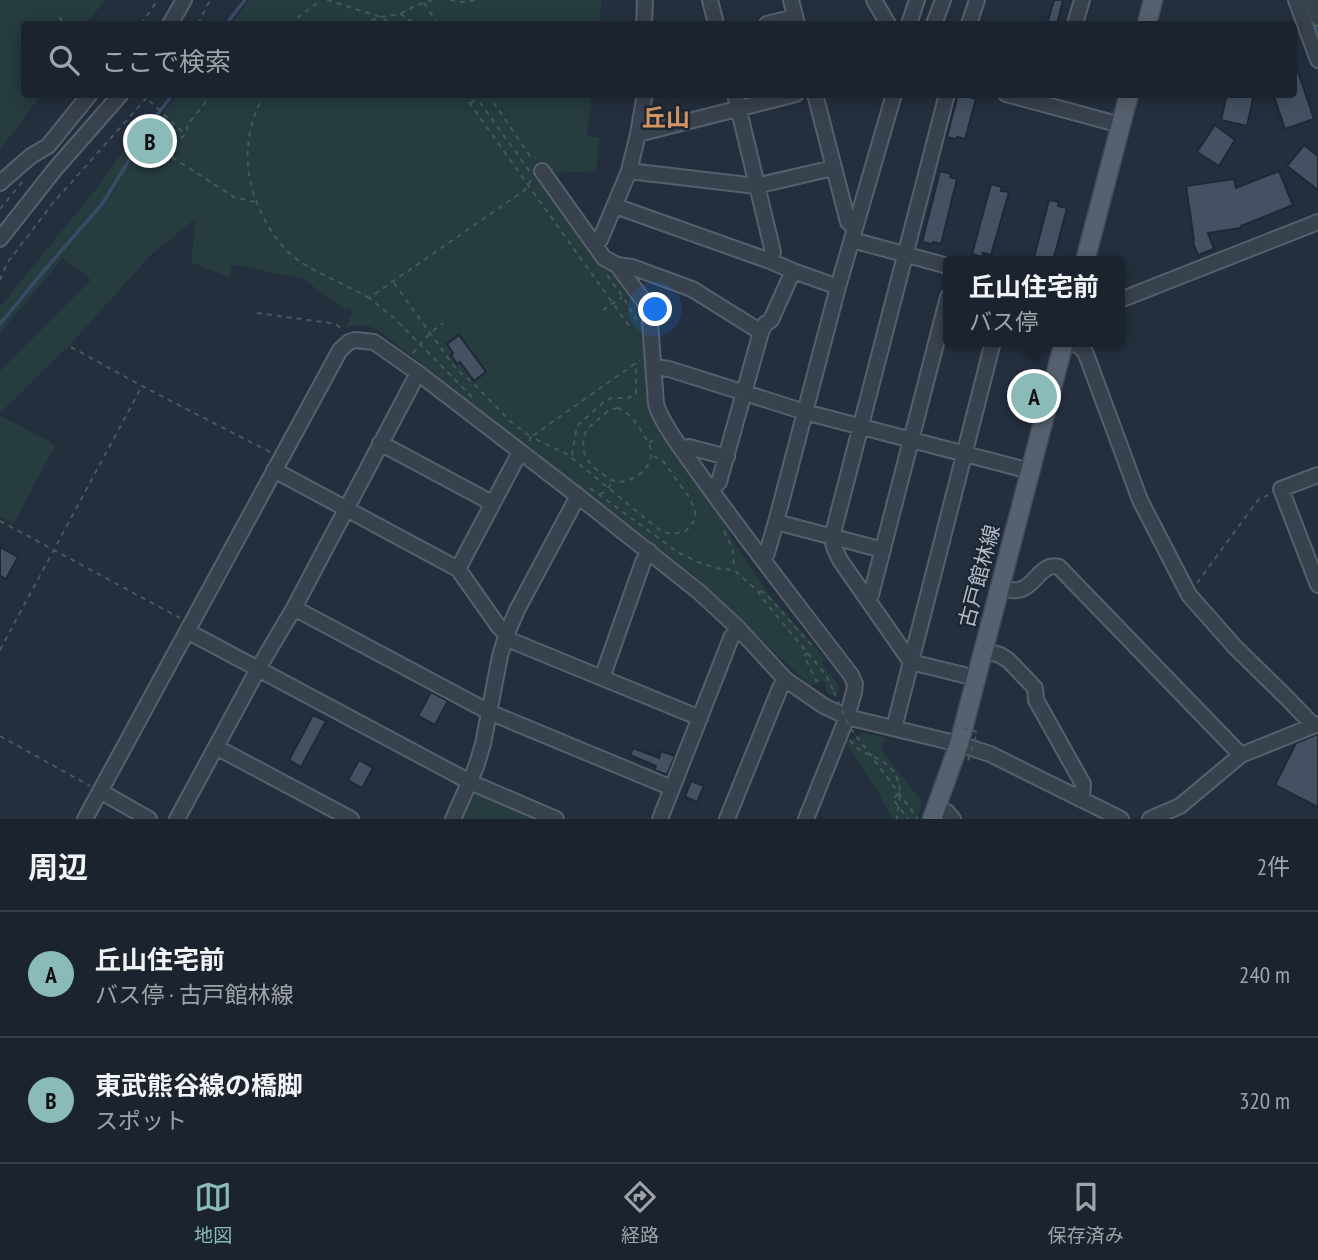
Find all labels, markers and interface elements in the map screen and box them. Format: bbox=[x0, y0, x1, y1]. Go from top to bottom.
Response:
search box bbox=[21, 21, 1297, 98]
icon: search bbox=[45, 41, 83, 79]
text: ここで検索 bbox=[101, 45, 231, 78]
district label: 丘山 bbox=[642, 102, 690, 133]
pin: B bbox=[127, 115, 173, 167]
popup bbox=[943, 256, 1125, 347]
text: 丘山住宅前 bbox=[969, 270, 1099, 303]
your location bbox=[638, 292, 672, 326]
text: バス停 bbox=[969, 307, 1038, 336]
pin: A bbox=[1011, 370, 1057, 422]
street label: 古戸館林線 bbox=[952, 522, 1006, 630]
text: 周辺 bbox=[28, 847, 88, 886]
text: 2件 bbox=[1257, 852, 1290, 881]
text: 丘山住宅前 bbox=[95, 943, 225, 976]
text: A bbox=[45, 960, 57, 989]
text: 240 m bbox=[1239, 960, 1290, 989]
text: バス停 · 古戸館林線 bbox=[95, 980, 294, 1009]
text: 東武熊谷線の橋脚 bbox=[95, 1069, 303, 1102]
text: B bbox=[45, 1086, 57, 1115]
text: 320 m bbox=[1239, 1086, 1290, 1115]
text: スポット bbox=[95, 1106, 187, 1135]
tab: 地図 bbox=[194, 1178, 232, 1247]
tab: 経路 bbox=[621, 1178, 659, 1247]
tab: 保存済み bbox=[1048, 1178, 1124, 1247]

